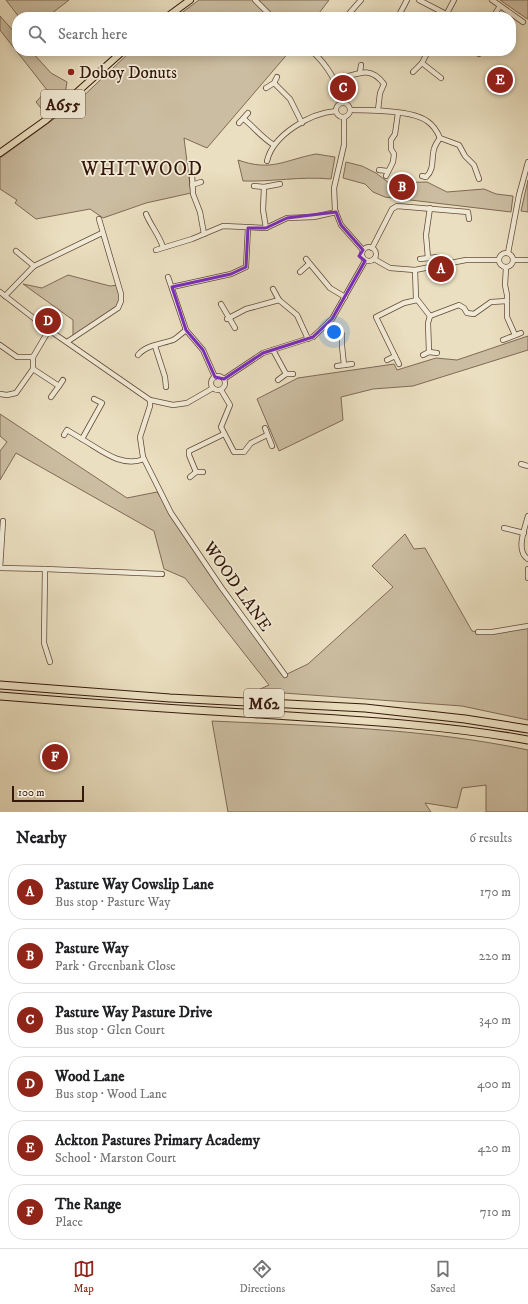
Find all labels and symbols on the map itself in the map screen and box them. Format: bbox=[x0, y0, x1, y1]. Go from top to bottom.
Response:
place label: Doboy Donuts bbox=[79, 62, 177, 84]
pin: E bbox=[487, 65, 513, 95]
marker: Doboy Donuts bbox=[66, 67, 76, 77]
pin: C bbox=[330, 73, 356, 103]
road number: A655 bbox=[41, 90, 85, 118]
district label: WHITWOOD bbox=[80, 158, 203, 181]
pin: B bbox=[389, 172, 415, 202]
pin: A bbox=[428, 254, 454, 284]
pin: D bbox=[35, 306, 61, 336]
your location bbox=[324, 322, 344, 342]
street label: WOOD LANE bbox=[198, 536, 276, 636]
road number: M62 bbox=[244, 689, 284, 717]
pin: F bbox=[42, 742, 68, 772]
scale bar bbox=[12, 784, 84, 803]

